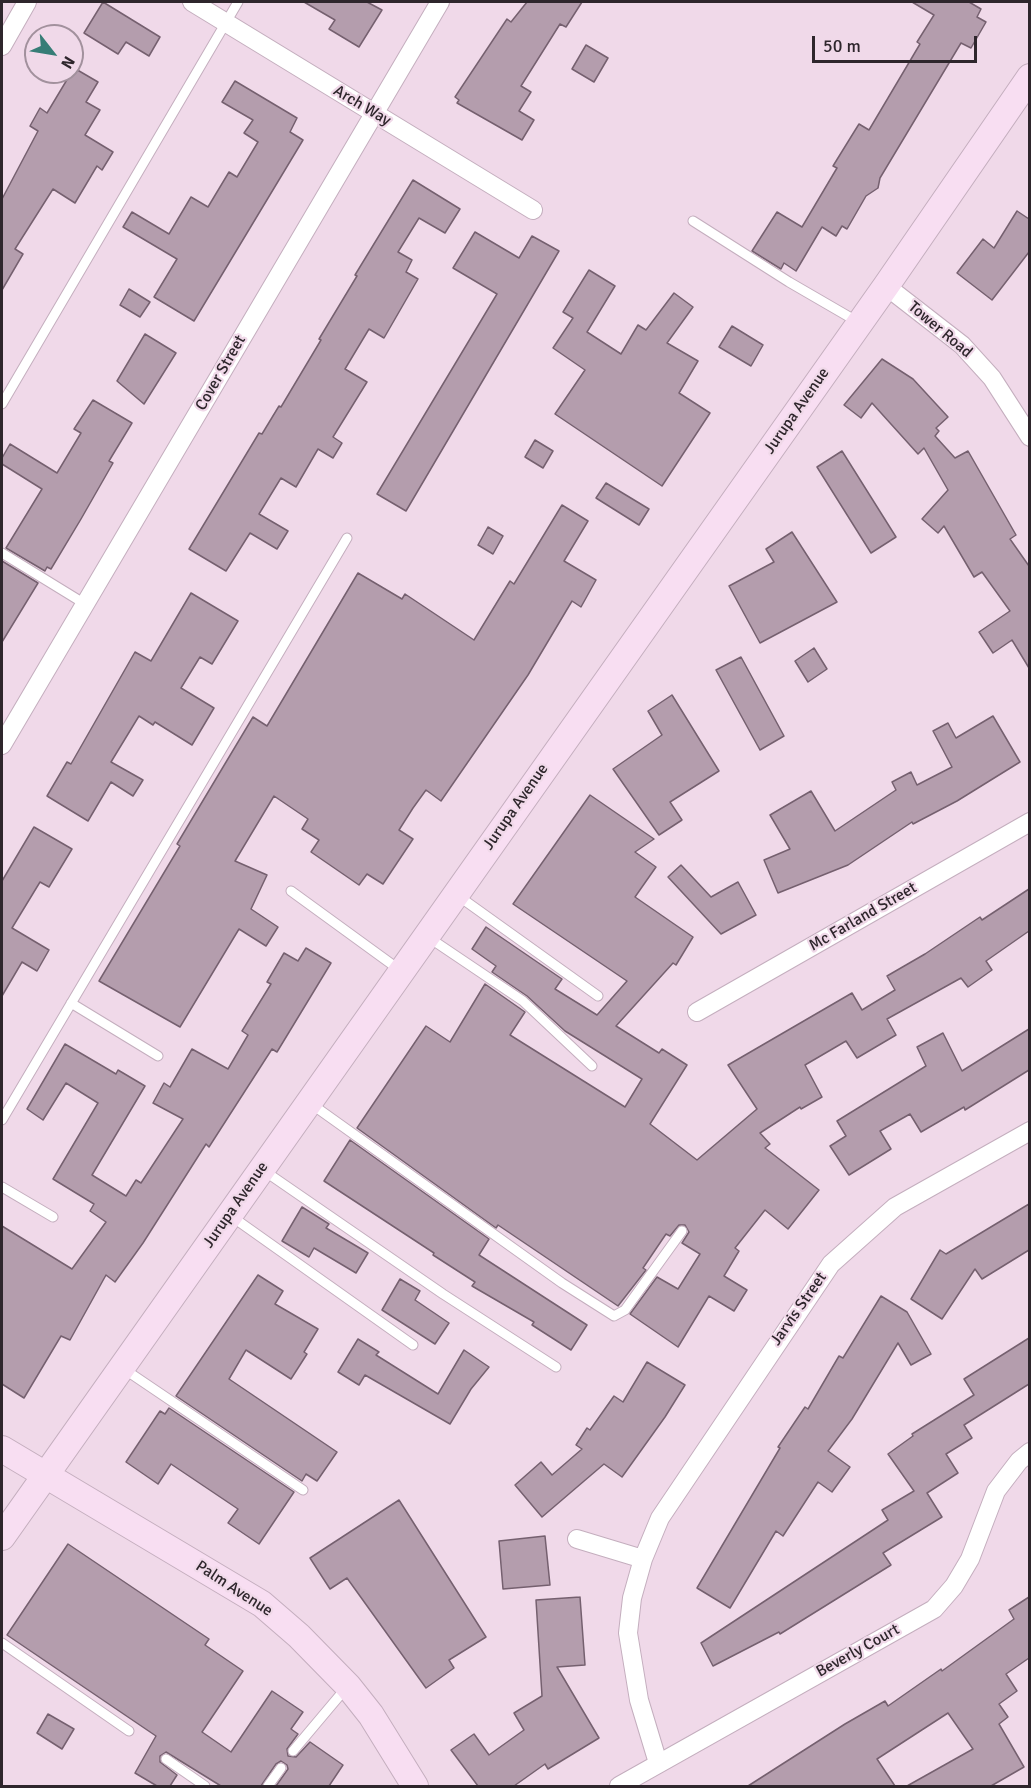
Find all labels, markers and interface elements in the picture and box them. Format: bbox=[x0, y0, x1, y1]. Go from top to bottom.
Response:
north arrow bbox=[24, 24, 84, 84]
scale bar bbox=[815, 24, 980, 62]
text: 50 m bbox=[823, 35, 861, 57]
text: N bbox=[56, 52, 79, 72]
street label: Arch Way bbox=[330, 81, 394, 131]
street label: Tower Road bbox=[904, 298, 976, 362]
street label: Cover Street bbox=[192, 332, 250, 414]
street label: Jurupa Avenue bbox=[760, 364, 834, 458]
street label: Jurupa Avenue bbox=[479, 760, 553, 854]
street label: Mc Farland Street bbox=[806, 878, 920, 956]
street label: Jurupa Avenue bbox=[199, 1158, 273, 1252]
street label: Jarvis Street bbox=[767, 1269, 831, 1349]
street label: Palm Avenue bbox=[192, 1557, 276, 1621]
street label: Beverly Court bbox=[813, 1620, 903, 1682]

